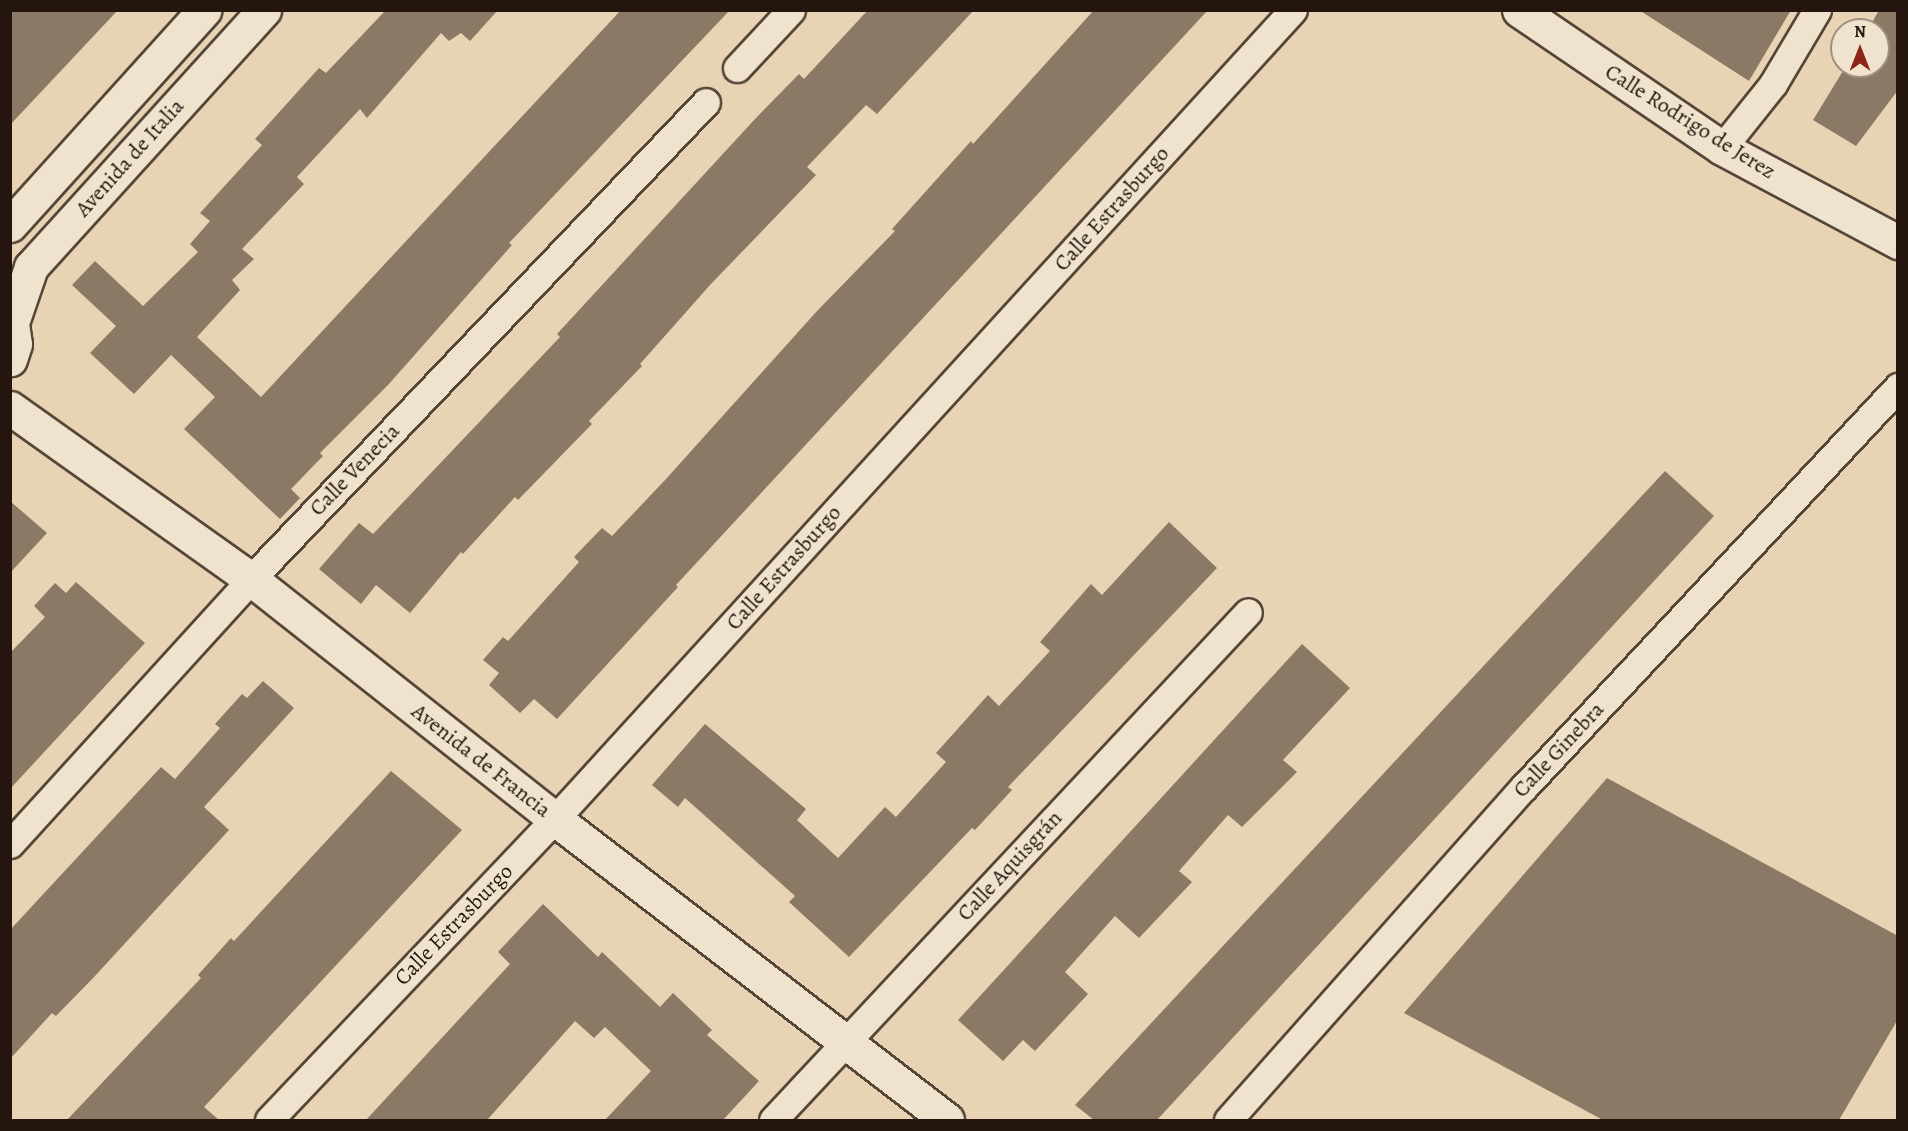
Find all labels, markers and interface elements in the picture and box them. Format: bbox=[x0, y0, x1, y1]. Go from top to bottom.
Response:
north arrow bbox=[1830, 18, 1890, 78]
text: N bbox=[1854, 21, 1866, 43]
street label: Calle Rodrigo de Jerez bbox=[1600, 59, 1780, 185]
street label: Avenida de Italia bbox=[70, 94, 190, 222]
street label: Calle Estrasburgo bbox=[1049, 141, 1175, 277]
street label: Calle Venecia bbox=[304, 418, 406, 522]
street label: Calle Estrasburgo bbox=[721, 500, 847, 636]
street label: Calle Ginebra bbox=[1508, 697, 1610, 803]
street label: Avenida de Francia bbox=[406, 698, 556, 824]
street label: Calle Aquisgrán bbox=[952, 805, 1068, 927]
street label: Calle Estrasburgo bbox=[389, 859, 519, 991]

